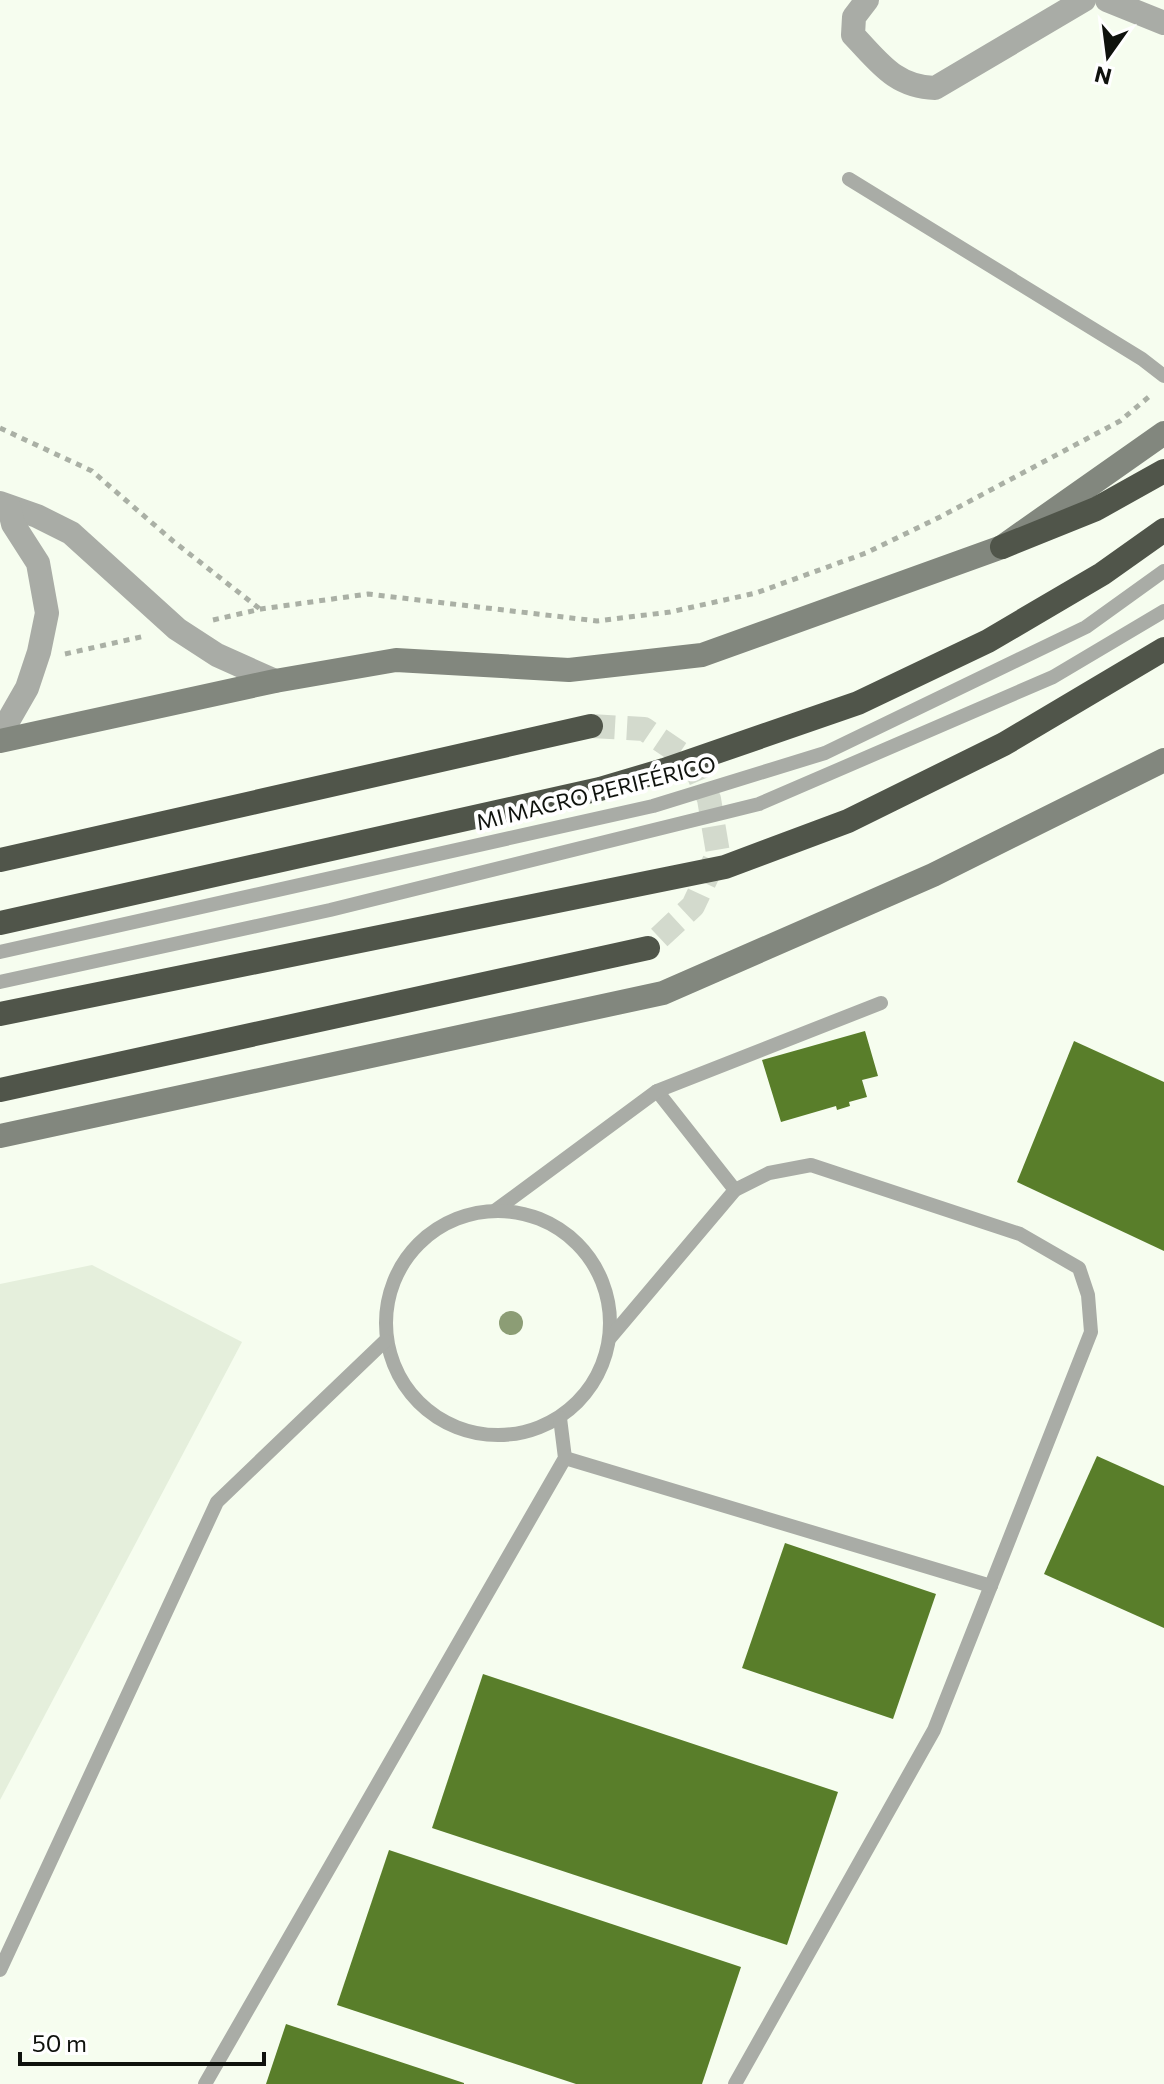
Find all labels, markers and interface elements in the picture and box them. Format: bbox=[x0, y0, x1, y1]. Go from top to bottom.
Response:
north arrow bbox=[1068, 16, 1148, 96]
text: N bbox=[1092, 61, 1114, 91]
street label: MI MACRO PERIFÉRICO bbox=[473, 750, 719, 835]
scale bar bbox=[20, 2016, 264, 2066]
text: 50 m bbox=[32, 2028, 87, 2057]

